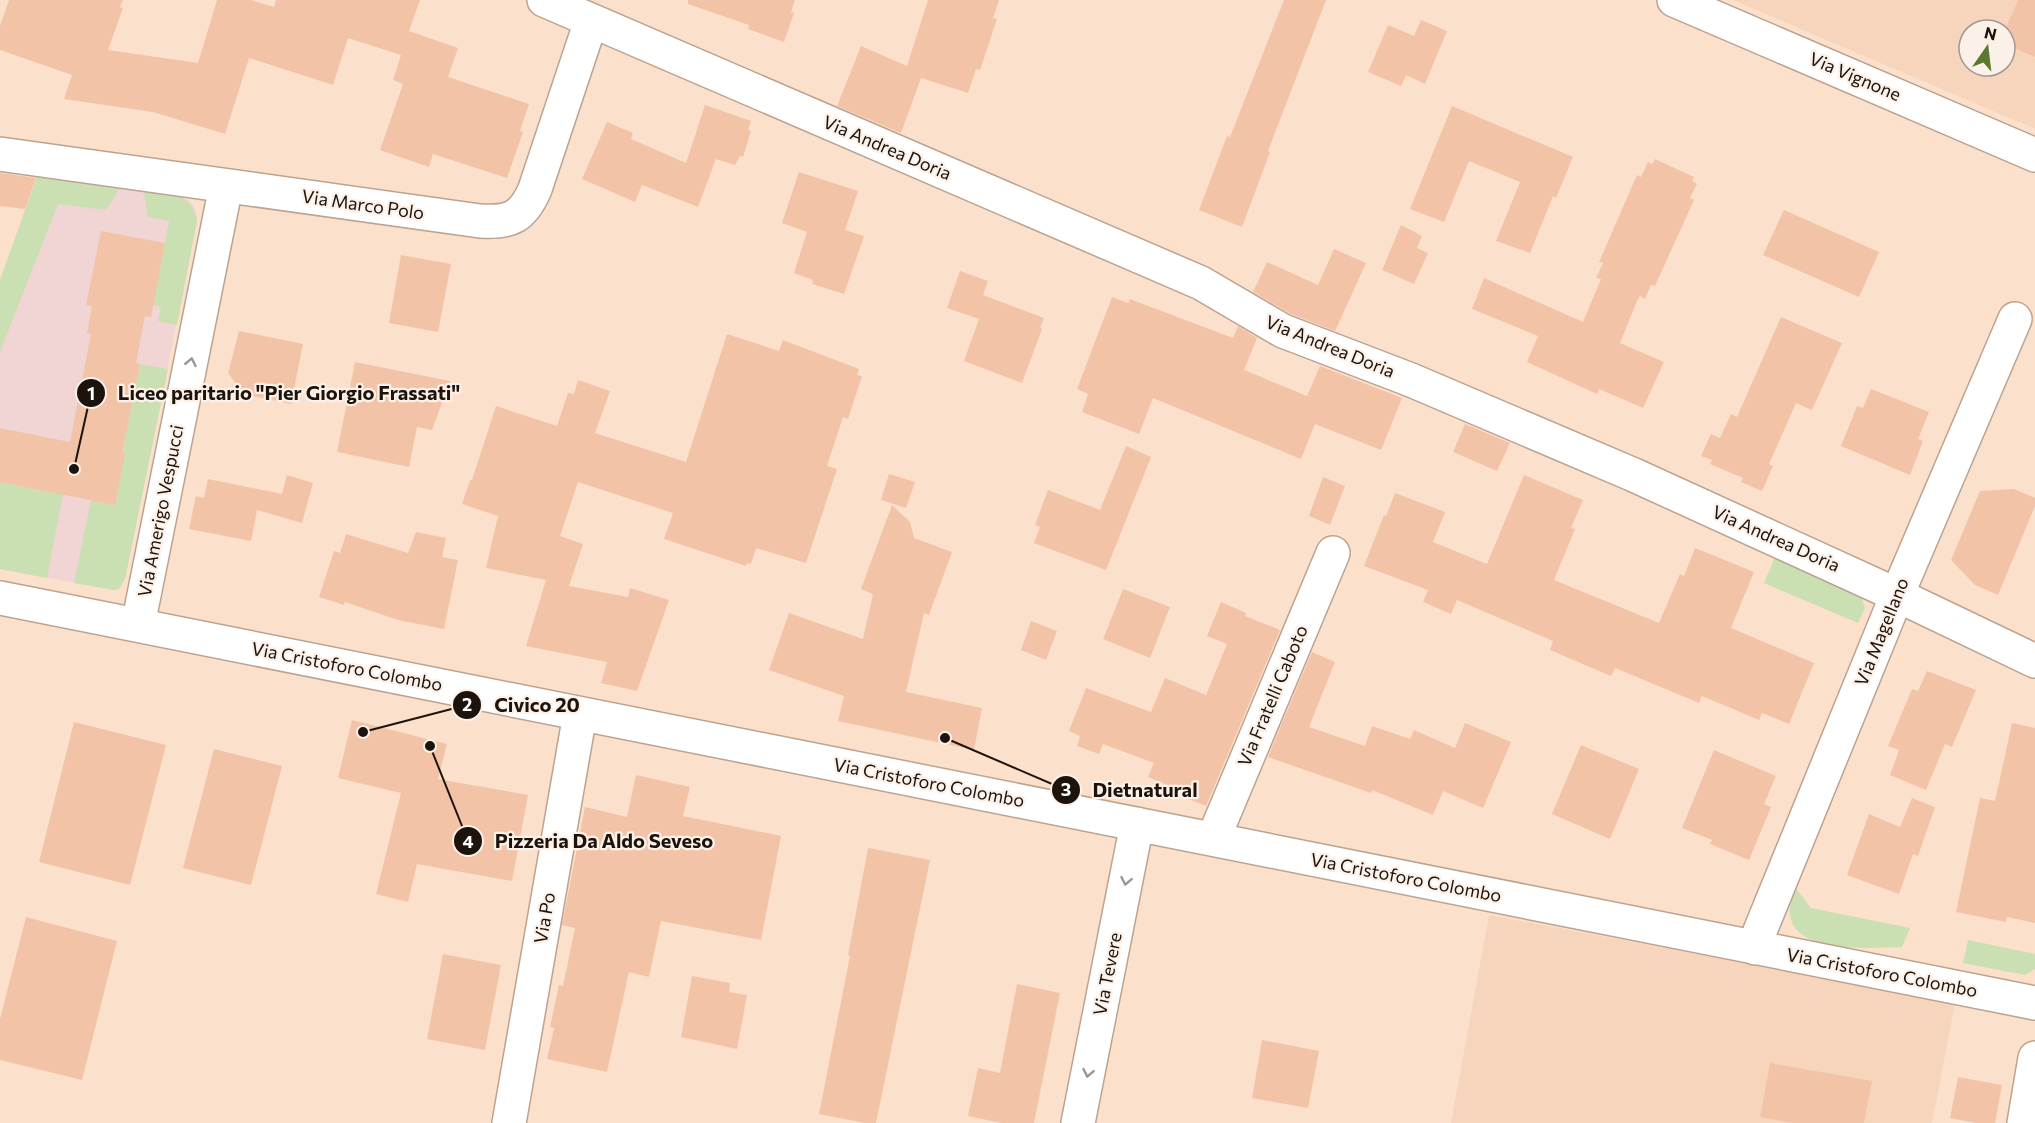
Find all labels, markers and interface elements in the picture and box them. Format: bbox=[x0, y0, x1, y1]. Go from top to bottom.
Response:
north arrow bbox=[1957, 18, 2017, 78]
text: N bbox=[1983, 22, 1999, 44]
street label: Via Vignone bbox=[1806, 47, 1905, 105]
street label: Via Andrea Doria bbox=[820, 110, 955, 184]
street label: Via Marco Polo bbox=[301, 185, 426, 223]
street label: Via Andrea Doria bbox=[1263, 310, 1398, 382]
one-way arrow bbox=[183, 357, 196, 367]
callout: Liceo paritario "Pier Giorgio Frassati" bbox=[76, 374, 472, 412]
text: Liceo paritario "Pier Giorgio Frassati" bbox=[118, 380, 460, 404]
text: 1 bbox=[87, 382, 95, 404]
street label: Via Amerigo Vespucci bbox=[133, 423, 188, 599]
street label: Via Andrea Doria bbox=[1709, 500, 1844, 576]
street label: Via Magellano bbox=[1849, 574, 1913, 689]
street label: Via Fratelli Caboto bbox=[1232, 622, 1312, 770]
street label: Via Cristoforo Colombo bbox=[250, 637, 445, 695]
callout: Civico 20 bbox=[452, 686, 592, 724]
text: Civico 20 bbox=[494, 692, 580, 716]
text: 2 bbox=[462, 693, 472, 715]
street label: Via Cristoforo Colombo bbox=[832, 753, 1027, 811]
callout: Dietnatural bbox=[1051, 771, 1210, 809]
text: Dietnatural bbox=[1092, 777, 1198, 801]
text: 3 bbox=[1061, 778, 1071, 800]
callout: Pizzeria Da Aldo Seveso bbox=[453, 822, 725, 860]
text: Pizzeria Da Aldo Seveso bbox=[495, 828, 713, 852]
text: 4 bbox=[462, 830, 474, 852]
street label: Via Cristoforo Colombo bbox=[1309, 848, 1504, 906]
one-way arrow bbox=[1120, 876, 1133, 886]
street label: Via Po bbox=[529, 891, 559, 945]
street label: Via Tevere bbox=[1088, 930, 1126, 1017]
street label: Via Cristoforo Colombo bbox=[1785, 943, 1980, 1001]
one-way arrow bbox=[1082, 1067, 1095, 1077]

